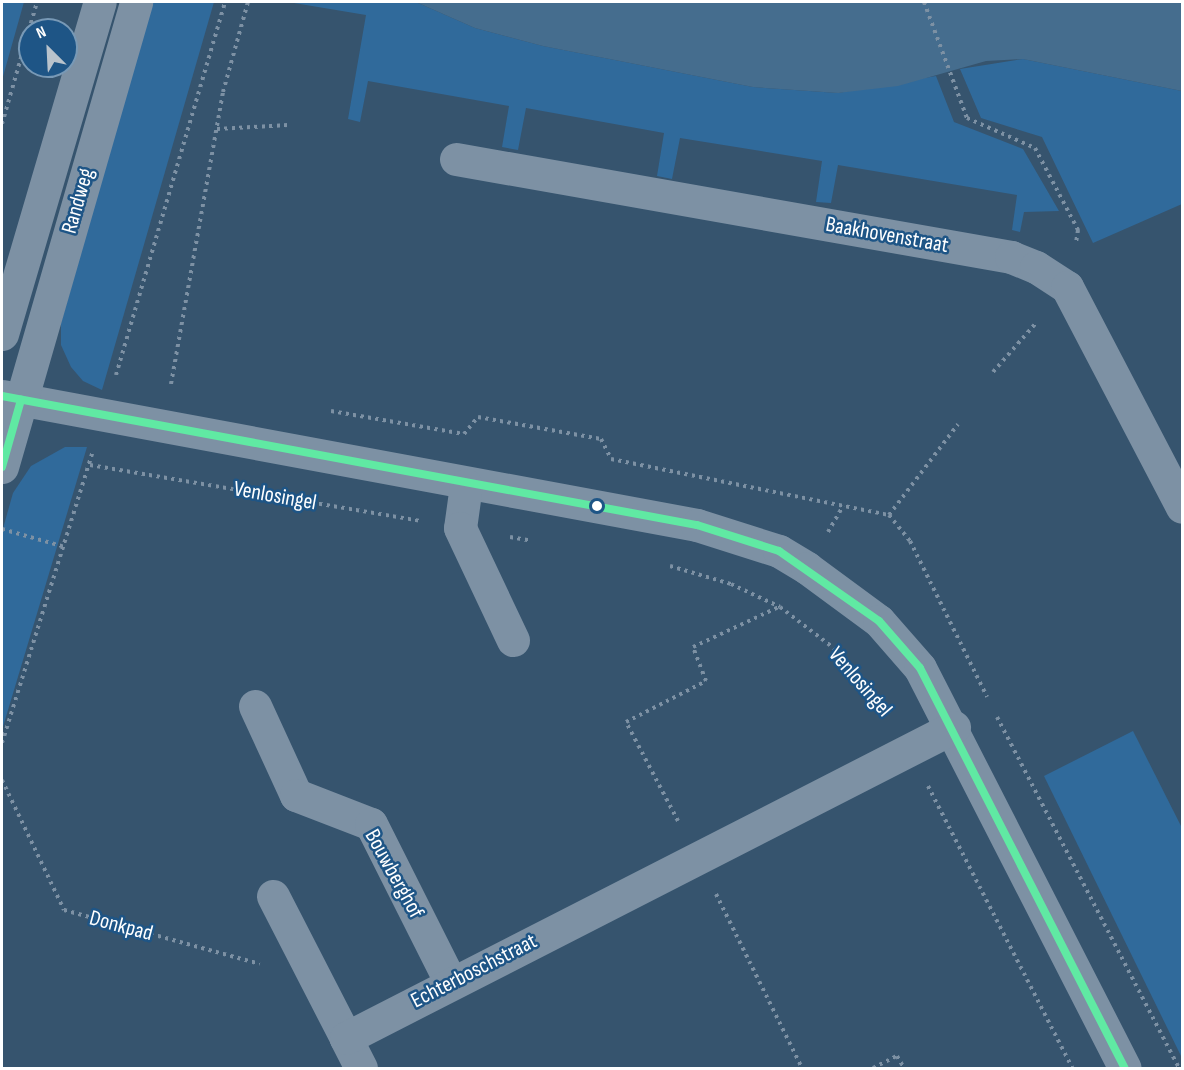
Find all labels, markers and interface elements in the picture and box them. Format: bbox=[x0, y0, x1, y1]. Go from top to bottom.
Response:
north arrow bbox=[18, 18, 78, 78]
text: N bbox=[34, 23, 49, 43]
street label: Randweg bbox=[56, 165, 100, 237]
street label: Baakhovenstraat bbox=[823, 211, 951, 259]
street label: Venlosingel bbox=[231, 476, 319, 516]
unlabelled marker bbox=[591, 500, 603, 512]
street label: Venlosingel bbox=[823, 642, 897, 722]
street label: Bouwberghof bbox=[359, 825, 429, 923]
street label: Donkpad bbox=[86, 905, 156, 947]
street label: Echterboschstraat bbox=[407, 928, 541, 1014]

